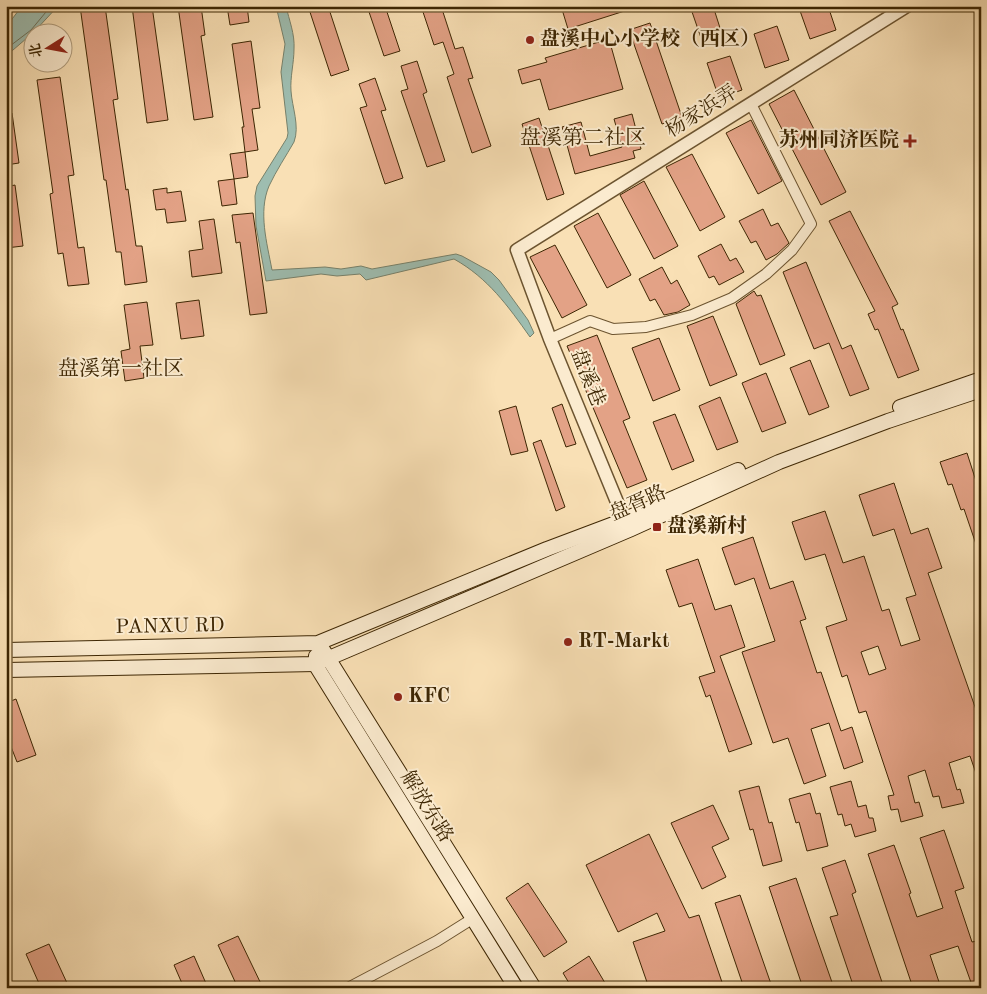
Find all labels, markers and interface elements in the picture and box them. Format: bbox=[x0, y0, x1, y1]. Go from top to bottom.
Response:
north arrow bbox=[22, 22, 72, 72]
place label: 盘溪中心小学校（西区） bbox=[540, 27, 760, 50]
marker: 盘溪中心小学校（西区） bbox=[524, 34, 536, 46]
text: 北 bbox=[27, 42, 44, 59]
street label: 杨家浜弄 bbox=[662, 81, 741, 142]
district label: 盘溪第二社区 bbox=[520, 126, 646, 149]
place label: 苏州同济医院 bbox=[779, 128, 899, 151]
marker: 苏州同济医院 bbox=[903, 134, 917, 148]
street label: 盘溪巷 bbox=[566, 346, 609, 410]
district label: 盘溪第一社区 bbox=[58, 357, 184, 380]
street label: 盘胥路 bbox=[606, 481, 669, 525]
place label: 盘溪新村 bbox=[667, 514, 747, 537]
marker: 盘溪新村 bbox=[651, 521, 663, 533]
street label: PANXU RD bbox=[115, 616, 225, 638]
place label: RT-Markt bbox=[578, 632, 669, 652]
marker: RT-Markt bbox=[562, 636, 574, 648]
place label: KFC bbox=[408, 687, 450, 707]
marker: KFC bbox=[392, 691, 404, 703]
street label: 解放东路 bbox=[396, 767, 457, 846]

